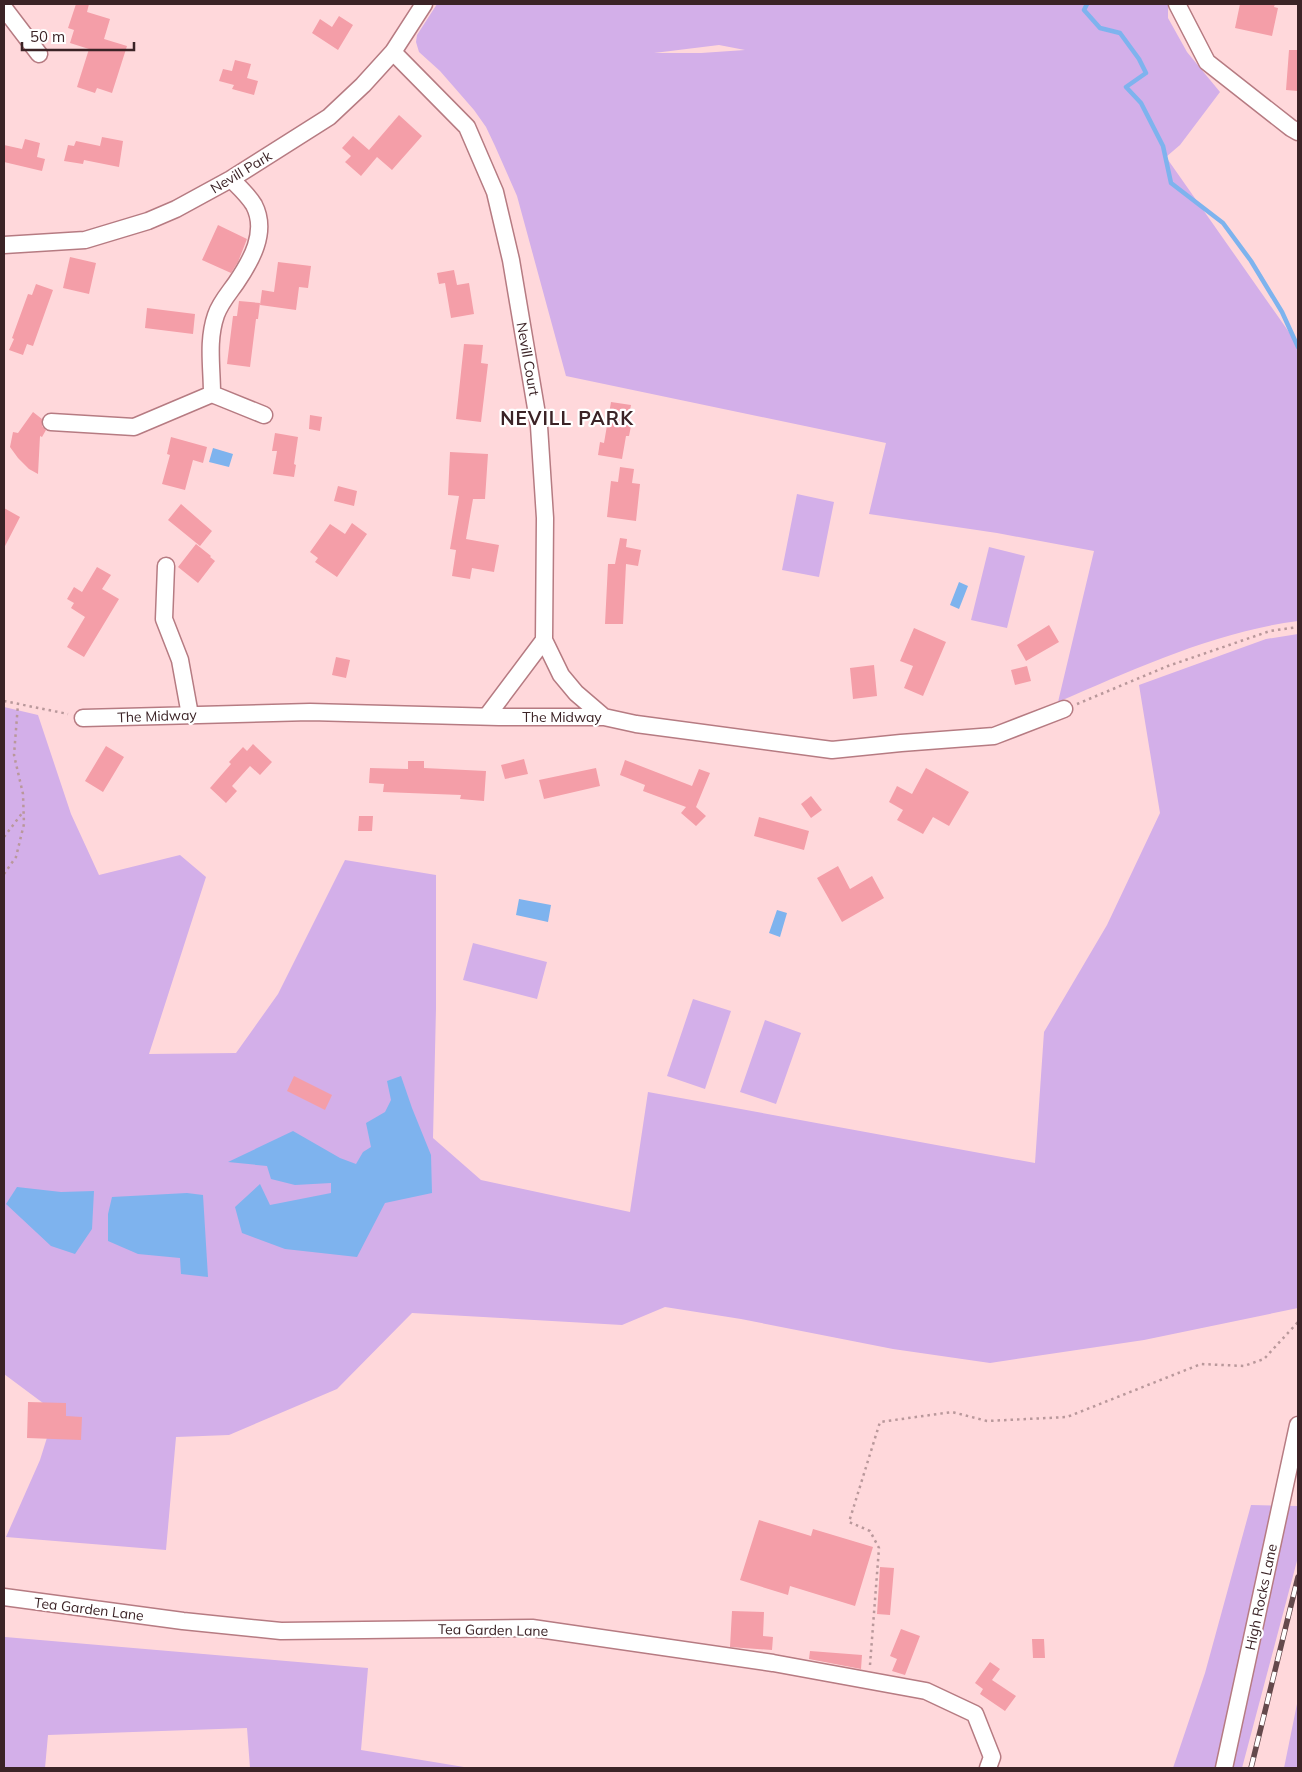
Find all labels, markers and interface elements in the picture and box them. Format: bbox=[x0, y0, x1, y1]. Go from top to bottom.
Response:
scale bar bbox=[22, 20, 135, 52]
text: 50 m bbox=[30, 27, 65, 46]
street label: Nevill Park bbox=[207, 146, 276, 197]
street label: Nevill Court bbox=[513, 321, 543, 397]
district label: NEVILL PARK bbox=[500, 406, 634, 430]
street label: The Midway bbox=[117, 706, 198, 726]
street label: The Midway bbox=[522, 708, 602, 726]
street label: High Rocks Lane bbox=[1241, 1542, 1281, 1652]
street label: Tea Garden Lane bbox=[33, 1593, 145, 1625]
street label: Tea Garden Lane bbox=[438, 1620, 548, 1640]

